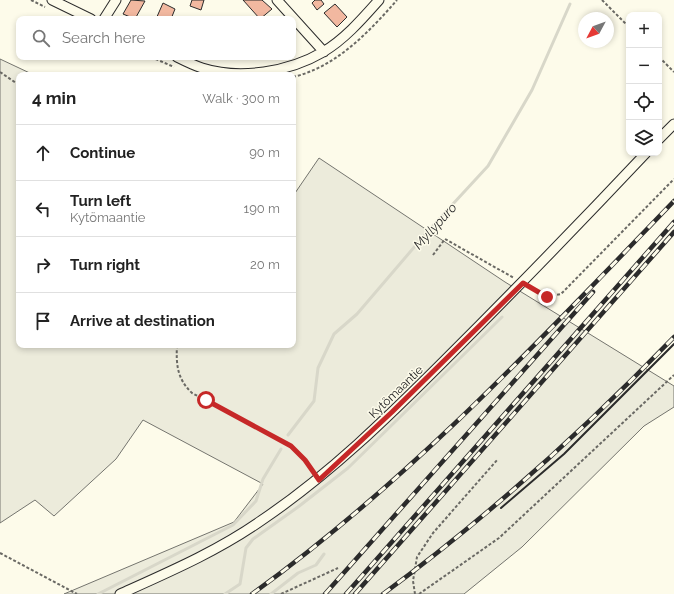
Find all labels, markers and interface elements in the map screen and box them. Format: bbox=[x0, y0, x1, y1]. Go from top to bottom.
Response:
north arrow bbox=[578, 12, 614, 48]
map controls bbox=[626, 12, 662, 156]
button: + bbox=[626, 12, 662, 48]
search box bbox=[16, 16, 296, 60]
icon: search bbox=[30, 27, 52, 49]
text: Search here bbox=[62, 29, 145, 47]
button: − bbox=[626, 48, 662, 84]
button: locate bbox=[626, 84, 662, 120]
text: 4 min bbox=[32, 88, 76, 108]
text: Walk · 300 m bbox=[202, 91, 280, 106]
button: layers bbox=[626, 120, 662, 156]
icon: ahead bbox=[32, 142, 54, 164]
text: Continue bbox=[70, 144, 135, 162]
text: 90 m bbox=[249, 145, 280, 160]
text: Turn left bbox=[70, 192, 131, 210]
icon: left bbox=[32, 198, 54, 220]
water label: Myllypuro bbox=[410, 200, 460, 252]
text: 190 m bbox=[244, 201, 280, 216]
text: Kytömaantie bbox=[70, 210, 145, 225]
icon: right bbox=[32, 254, 54, 276]
text: Turn right bbox=[70, 256, 140, 274]
text: 20 m bbox=[250, 257, 280, 272]
route end bbox=[538, 288, 556, 306]
icon: arrive bbox=[32, 310, 54, 332]
text: Arrive at destination bbox=[70, 312, 215, 330]
street label: Kytömaantie bbox=[366, 363, 426, 421]
route start bbox=[197, 391, 215, 409]

